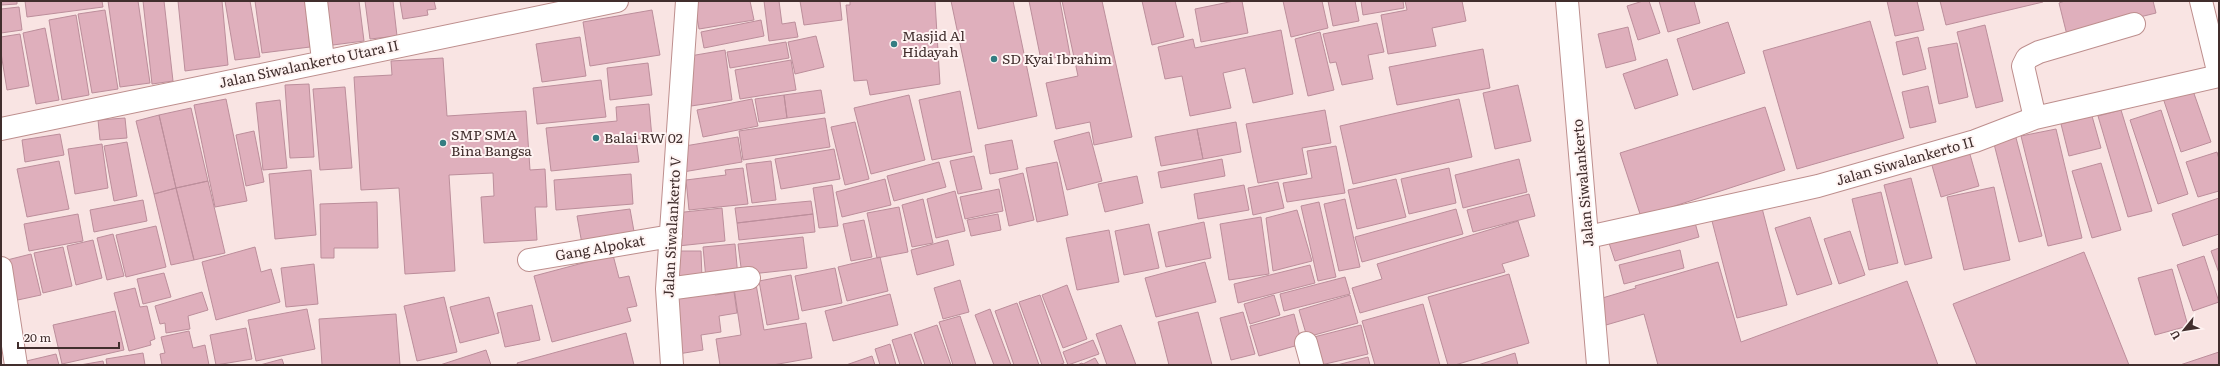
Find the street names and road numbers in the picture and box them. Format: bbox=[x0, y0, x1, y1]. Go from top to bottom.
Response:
street label: Jalan Siwalankerto Utara II bbox=[217, 34, 401, 92]
street label: Jalan Siwalankerto bbox=[1566, 118, 1598, 248]
street label: Jalan Siwalankerto II bbox=[1833, 131, 1976, 189]
street label: Jalan Siwalankerto V bbox=[657, 155, 685, 298]
street label: Gang Alpokat bbox=[553, 229, 647, 265]

